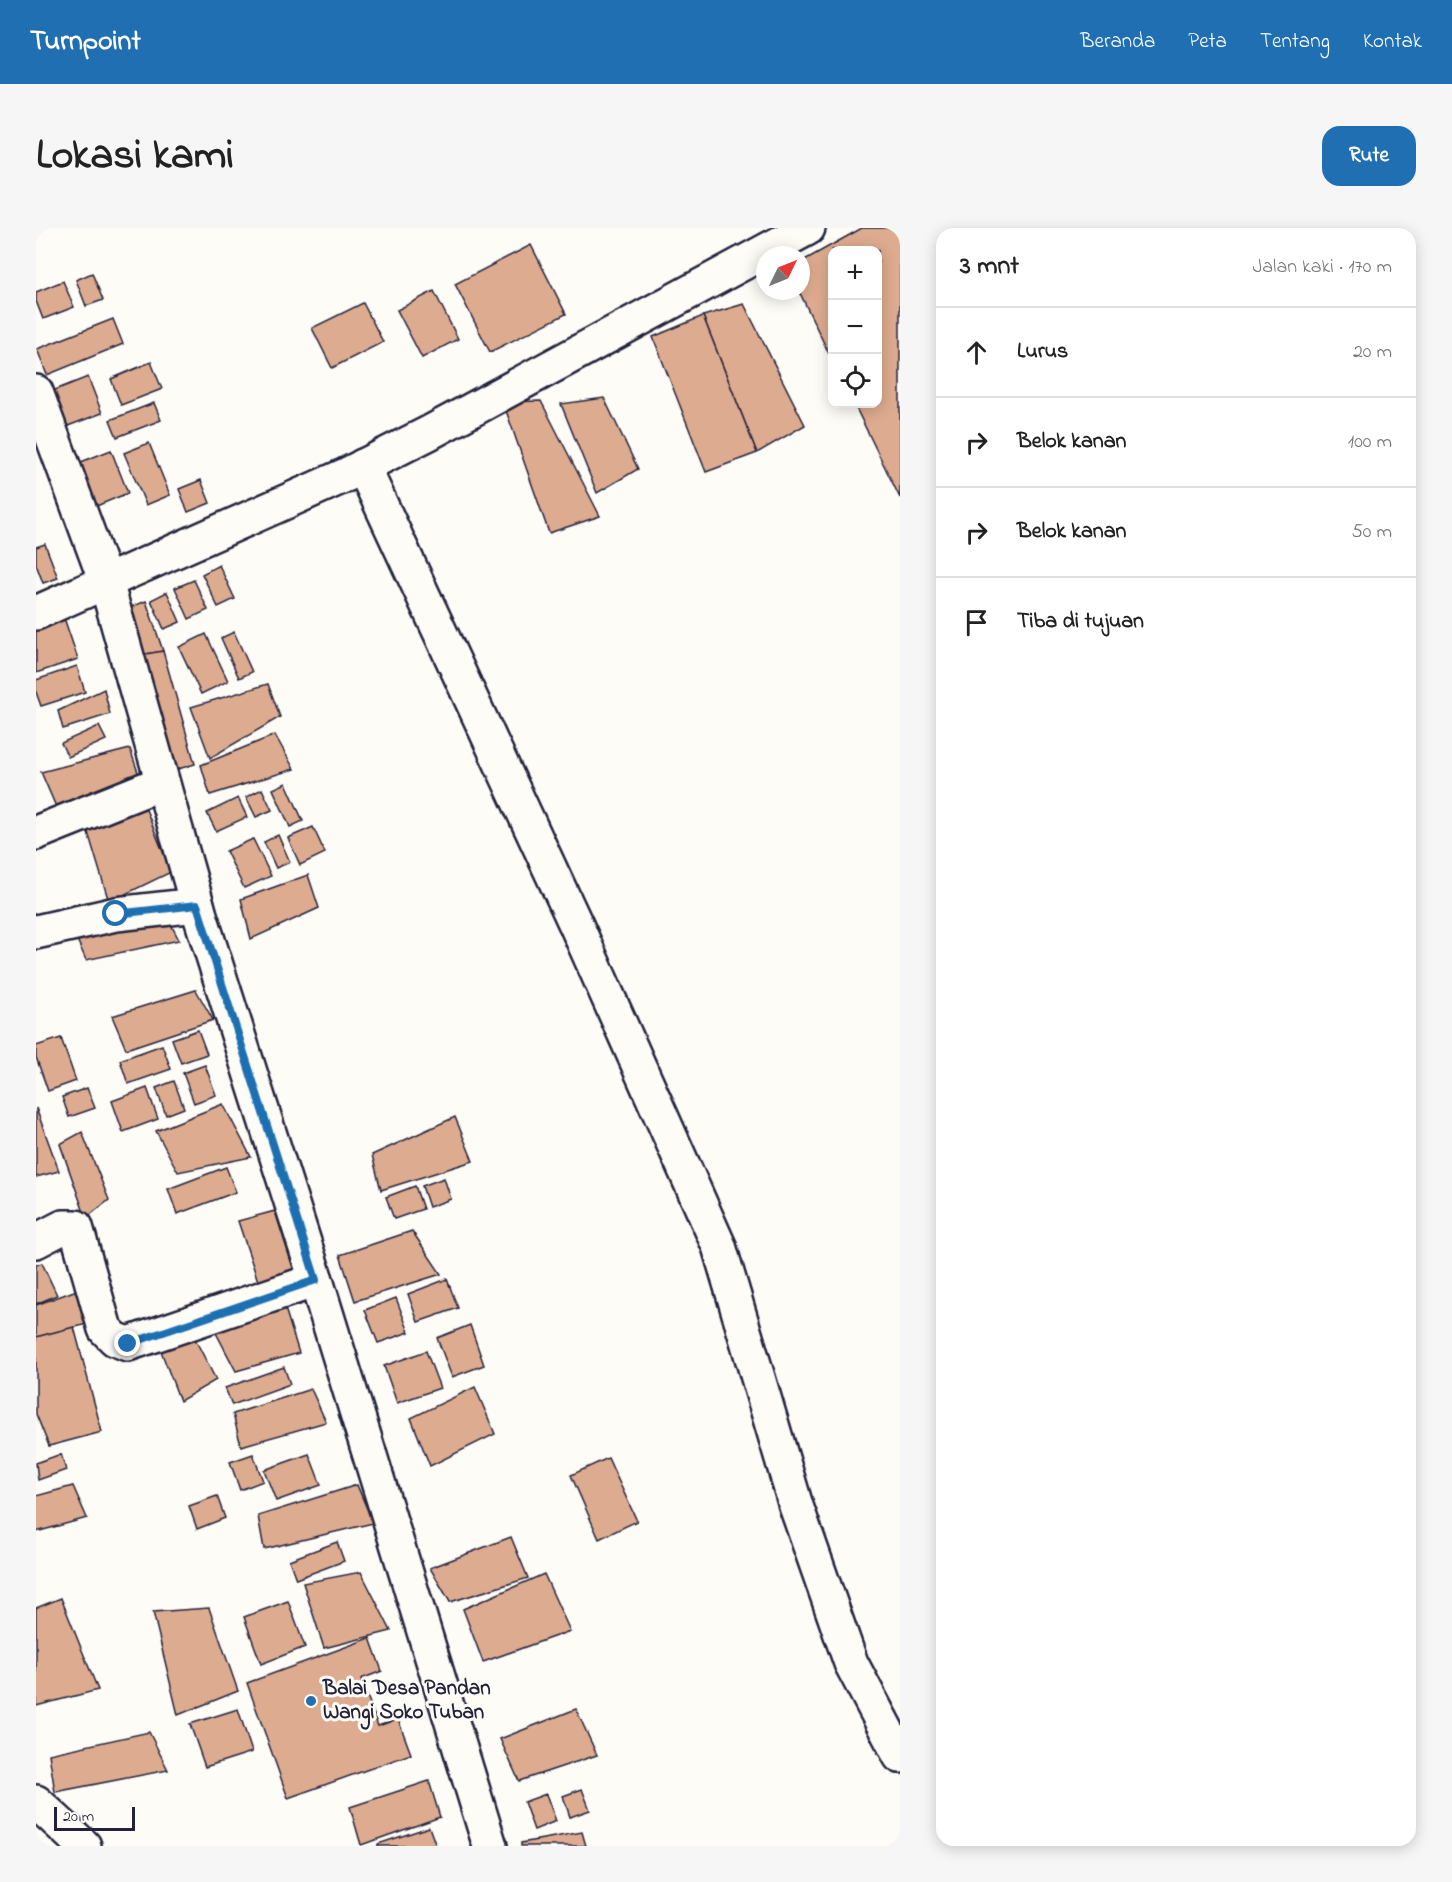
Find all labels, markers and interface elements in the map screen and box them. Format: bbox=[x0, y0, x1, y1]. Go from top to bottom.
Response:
text: Turnpoint bbox=[30, 22, 141, 63]
text: Beranda bbox=[1080, 27, 1155, 57]
text: Peta bbox=[1188, 27, 1227, 57]
text: Tentang bbox=[1260, 27, 1330, 57]
text: Kontak bbox=[1363, 27, 1422, 57]
text: Lokasi kami bbox=[36, 126, 234, 187]
button: Rute bbox=[1322, 126, 1416, 186]
north arrow bbox=[756, 246, 810, 300]
map controls bbox=[828, 246, 882, 408]
button: + bbox=[828, 246, 882, 300]
text: 3 mnt bbox=[960, 248, 1019, 286]
text: Jalan kaki · 170 m bbox=[1252, 253, 1392, 282]
button: − bbox=[828, 300, 882, 354]
icon: ahead bbox=[960, 336, 993, 369]
text: Lurus bbox=[1017, 336, 1068, 368]
text: 20 m bbox=[1353, 338, 1392, 367]
button: locate bbox=[828, 354, 882, 408]
icon: right bbox=[960, 426, 993, 459]
text: Belok kanan bbox=[1017, 426, 1126, 458]
text: 100 m bbox=[1348, 428, 1392, 457]
icon: right bbox=[960, 516, 993, 549]
text: Belok kanan bbox=[1017, 516, 1126, 548]
text: 50 m bbox=[1351, 518, 1392, 547]
icon: arrive bbox=[960, 606, 993, 639]
text: Tiba di tujuan bbox=[1017, 606, 1144, 638]
route start bbox=[102, 900, 128, 926]
route end bbox=[114, 1330, 140, 1356]
place label: Balai Desa Pandan Wangi Soko Tuban bbox=[322, 1674, 491, 1730]
marker: Balai Desa Pandan Wangi Soko Tuban bbox=[304, 1694, 318, 1708]
scale bar bbox=[54, 1804, 135, 1832]
text: 20 m bbox=[63, 1805, 94, 1829]

